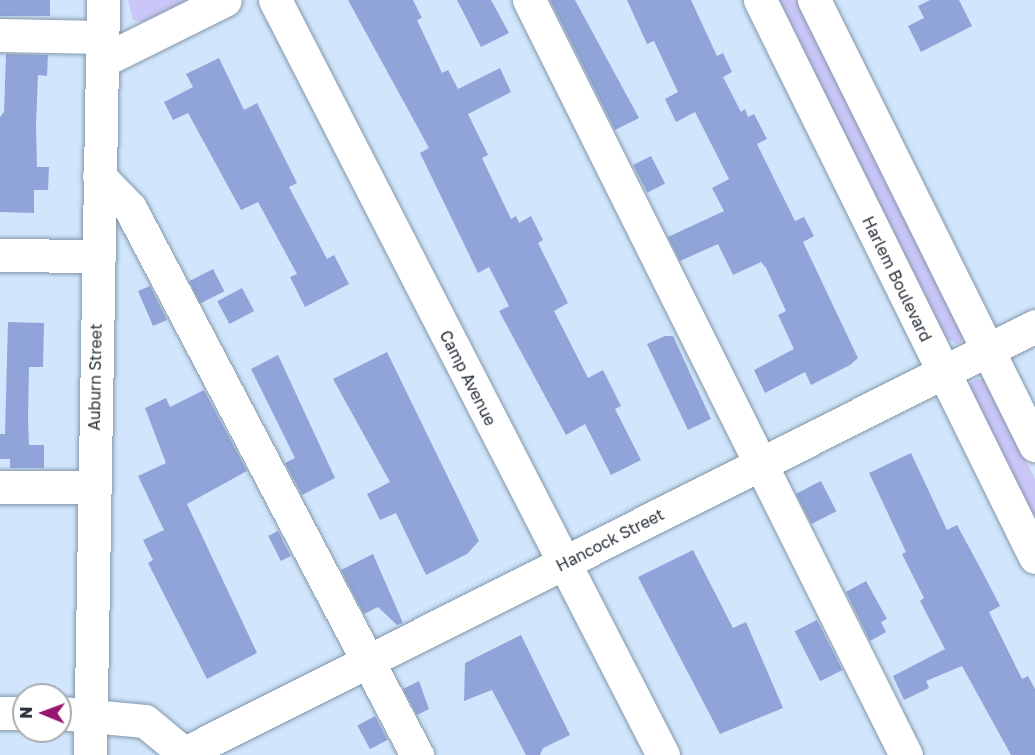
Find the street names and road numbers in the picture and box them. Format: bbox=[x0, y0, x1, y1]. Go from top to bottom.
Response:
street label: Harlem Boulevard bbox=[858, 213, 936, 345]
street label: Auburn Street bbox=[84, 323, 106, 431]
street label: Camp Avenue bbox=[436, 327, 500, 429]
street label: Hancock Street bbox=[553, 505, 667, 575]

